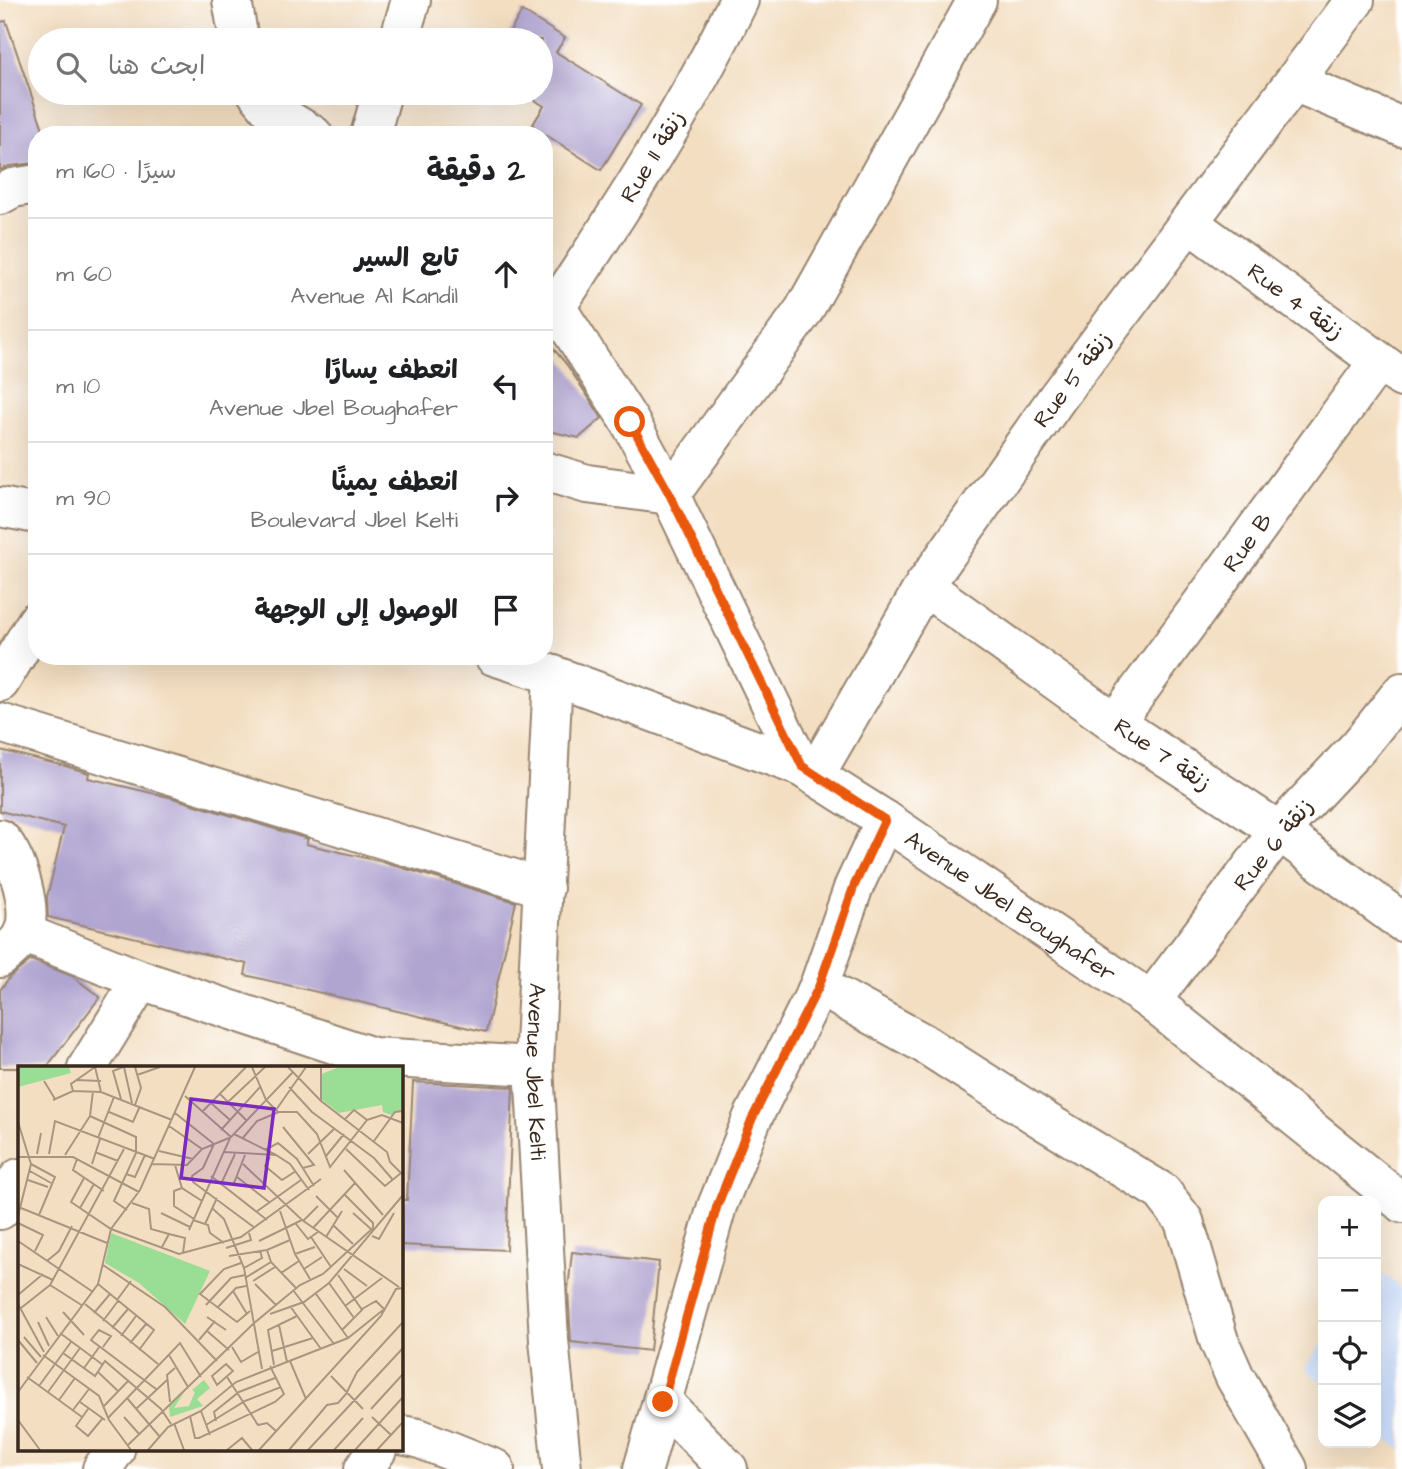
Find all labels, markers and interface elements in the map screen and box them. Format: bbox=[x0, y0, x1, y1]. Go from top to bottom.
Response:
search box bbox=[28, 28, 553, 105]
icon: search bbox=[52, 48, 90, 86]
text: ابحث هنا bbox=[108, 48, 205, 84]
street label: Rue 11 زنقة bbox=[613, 104, 693, 209]
text: 2 دقيقة bbox=[427, 150, 525, 192]
text: سيرًا · 160 m bbox=[56, 155, 177, 187]
text: تابع السير bbox=[355, 240, 458, 276]
icon: ahead bbox=[487, 255, 525, 293]
street label: Rue 4 زنقة bbox=[1241, 256, 1350, 348]
text: 60 m bbox=[56, 258, 112, 290]
text: Avenue Al Kandil bbox=[290, 280, 458, 312]
street label: Rue 5 زنقة bbox=[1026, 325, 1120, 434]
text: انعطف يسارًا bbox=[325, 352, 458, 388]
icon: left bbox=[487, 367, 525, 405]
text: 10 m bbox=[56, 370, 101, 402]
text: Avenue Jbel Boughafer bbox=[209, 392, 458, 424]
route start bbox=[614, 406, 645, 437]
text: انعطف يمينًا bbox=[331, 464, 458, 500]
icon: right bbox=[487, 479, 525, 517]
text: 90 m bbox=[56, 482, 111, 514]
text: Boulevard Jbel Kelti bbox=[251, 504, 458, 536]
street label: Rue B bbox=[1215, 506, 1280, 579]
icon: arrive bbox=[487, 591, 525, 629]
text: الوصول إلى الوجهة bbox=[254, 592, 458, 628]
street label: Rue 7 زنقة bbox=[1108, 711, 1217, 799]
street label: Rue 6 زنقة bbox=[1226, 791, 1321, 898]
street label: Avenue Jbel Boughafer bbox=[898, 823, 1122, 990]
street label: Avenue Jbel Kelti bbox=[517, 982, 554, 1161]
inset map bbox=[18, 1066, 402, 1452]
map controls bbox=[1318, 1196, 1381, 1448]
button: + bbox=[1318, 1196, 1381, 1259]
button: − bbox=[1318, 1259, 1381, 1322]
button: locate bbox=[1318, 1322, 1381, 1385]
button: layers bbox=[1318, 1385, 1381, 1448]
route end bbox=[647, 1386, 678, 1417]

